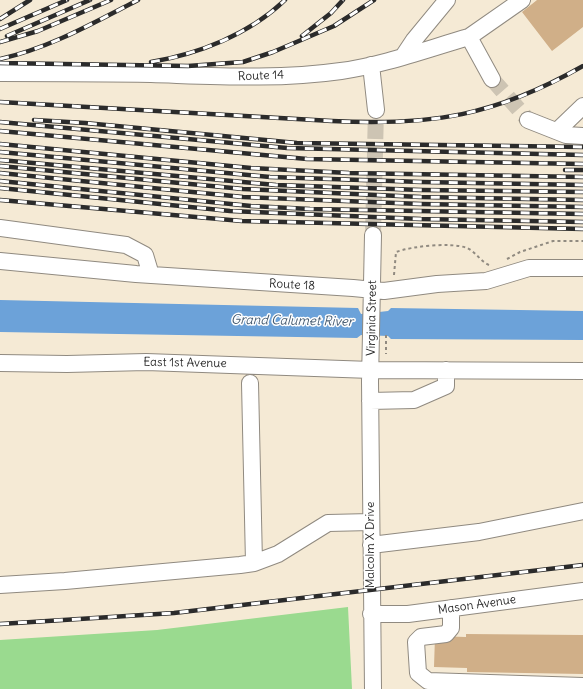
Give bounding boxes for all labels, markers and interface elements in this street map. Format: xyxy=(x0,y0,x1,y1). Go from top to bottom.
street label: Route 14 xyxy=(238,68,284,84)
street label: Route 18 xyxy=(269,277,315,293)
street label: Virginia Street xyxy=(364,280,380,356)
water label: Grand Calumet River xyxy=(231,312,353,330)
street label: East 1st Avenue xyxy=(143,355,227,371)
street label: Malcolm X Drive xyxy=(364,502,378,588)
street label: Mason Avenue xyxy=(437,592,517,618)

